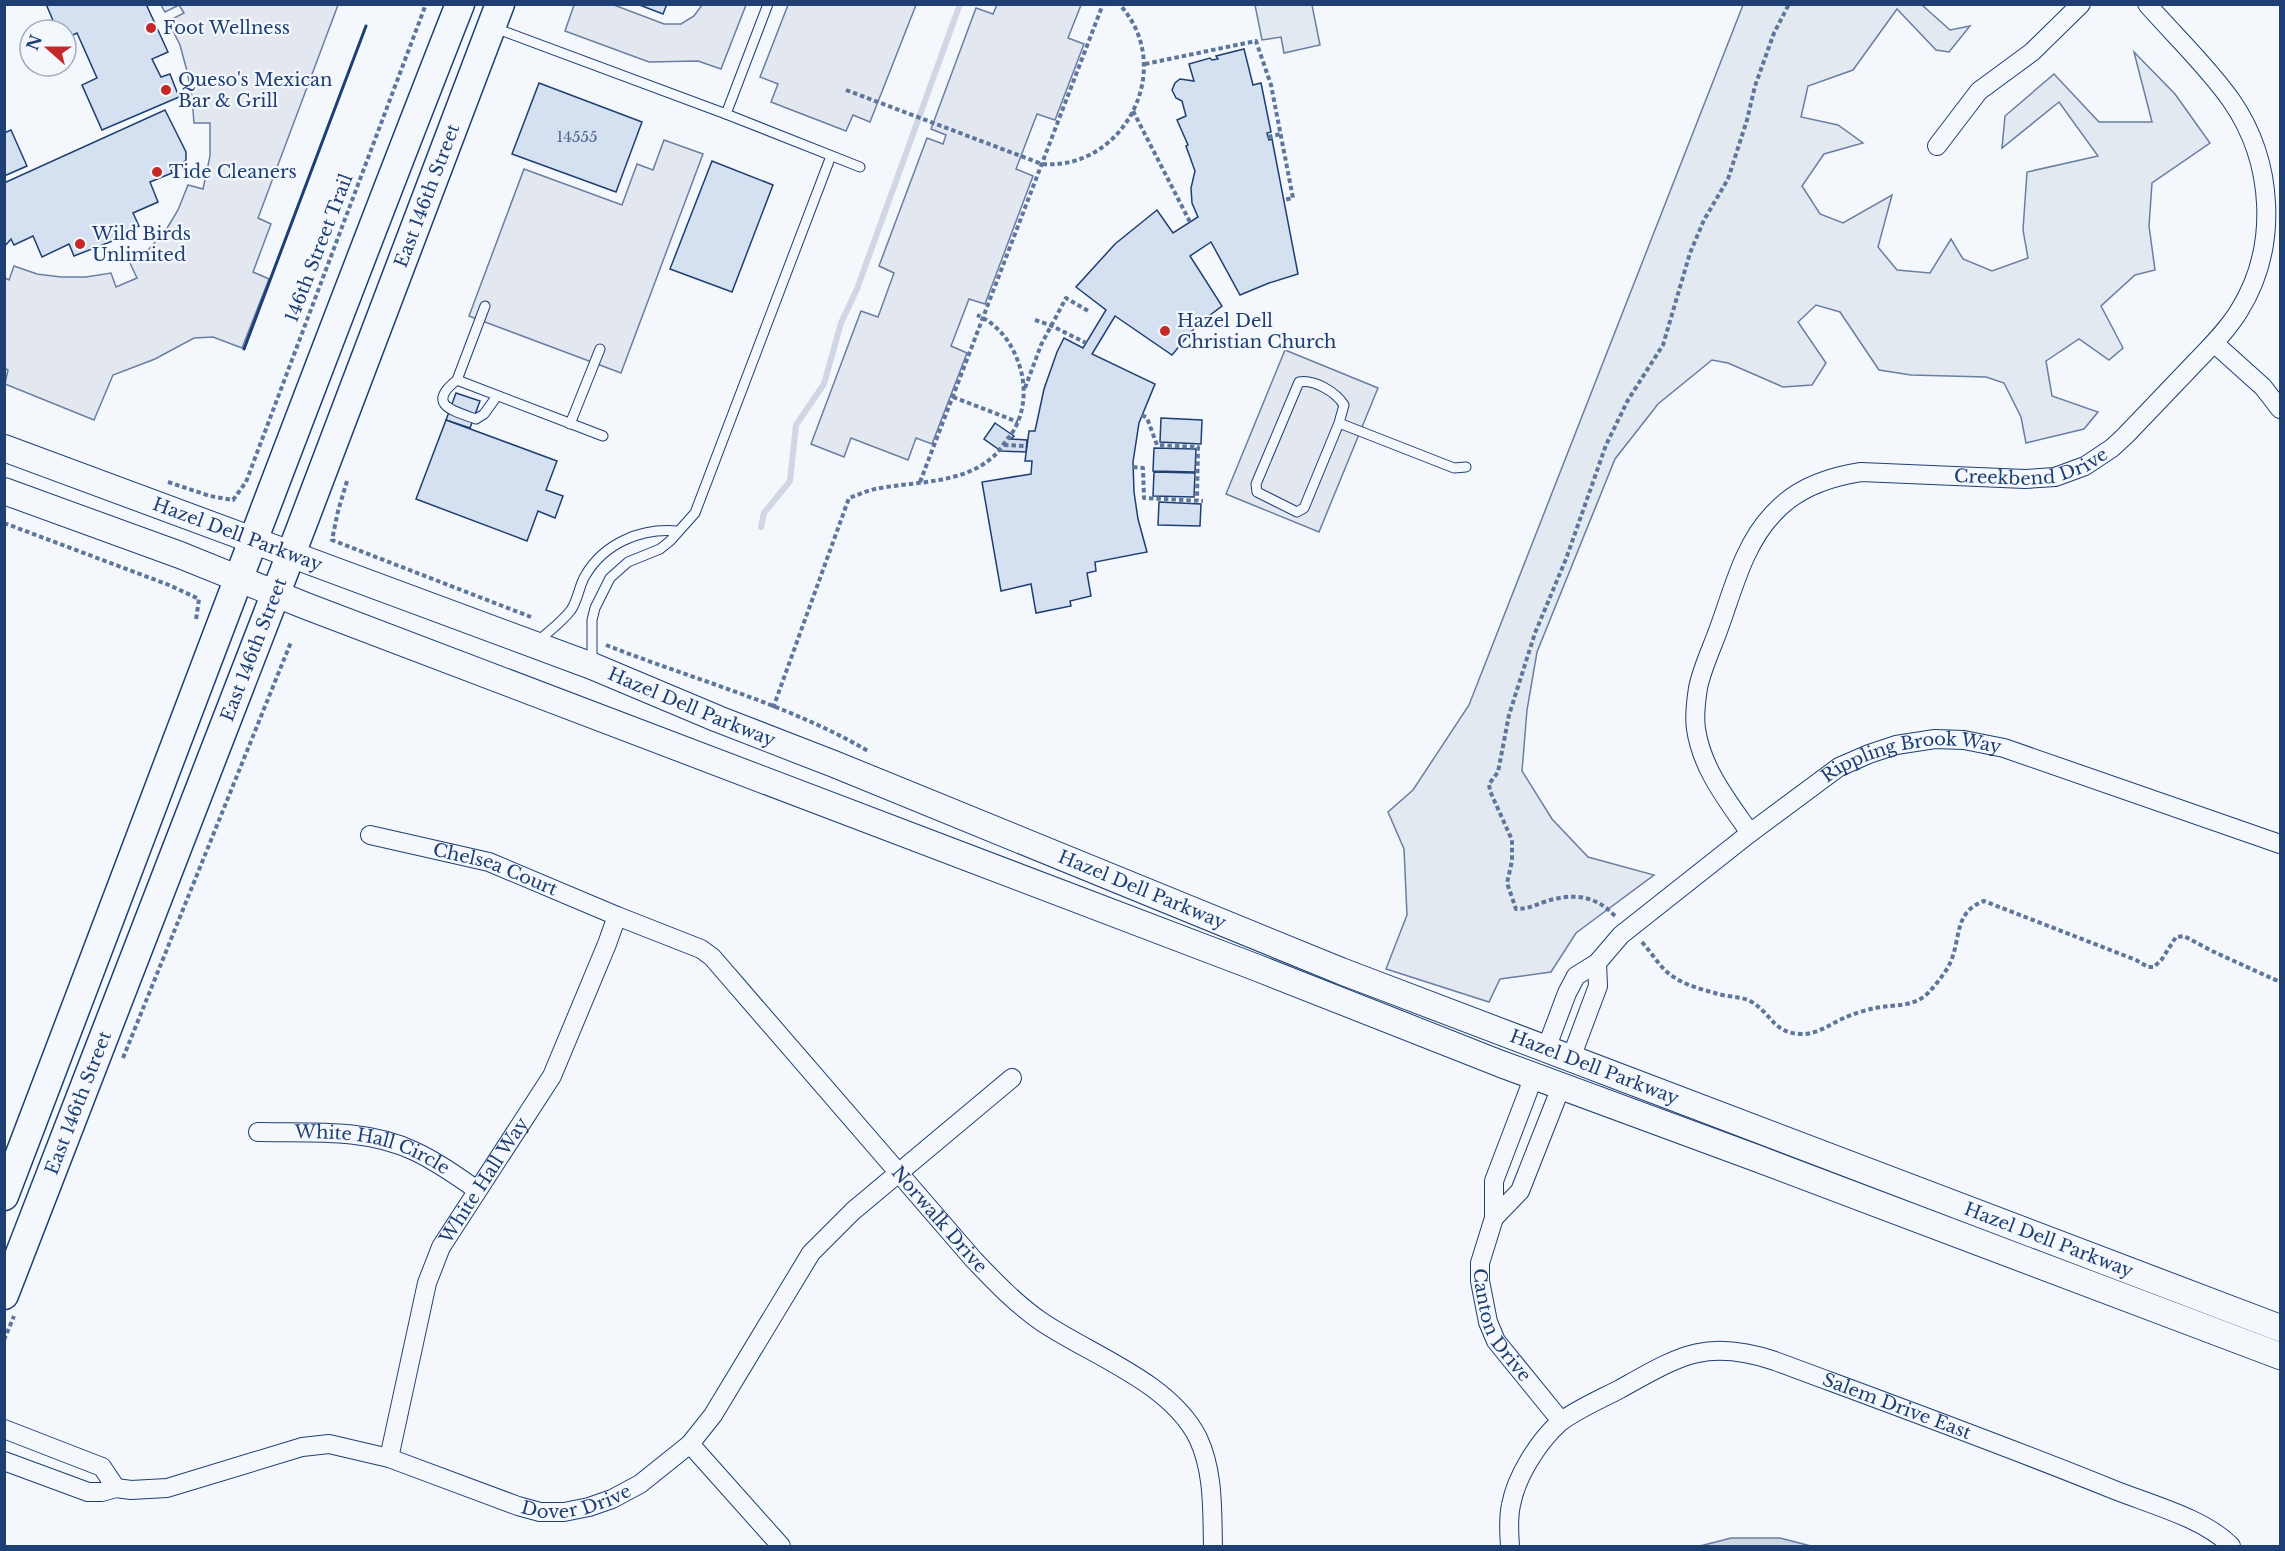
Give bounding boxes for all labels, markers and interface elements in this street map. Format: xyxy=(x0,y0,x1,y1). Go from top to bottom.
place label: Foot Wellness xyxy=(163,17,290,39)
north arrow xyxy=(18,18,78,78)
marker: Foot Wellness xyxy=(144,21,158,35)
text: N xyxy=(22,32,46,53)
place label: Queso's Mexican Bar & Grill xyxy=(178,69,332,112)
marker: Queso's Mexican Bar & Grill xyxy=(159,83,173,97)
street label: East 146th Street xyxy=(390,121,465,271)
house number: 14555 xyxy=(556,127,598,146)
place label: Tide Cleaners xyxy=(169,161,297,183)
marker: Tide Cleaners xyxy=(150,165,164,179)
street label: 146th Street Trail xyxy=(281,171,357,325)
place label: Wild Birds Unlimited xyxy=(91,223,191,266)
marker: Wild Birds Unlimited xyxy=(73,237,87,251)
place label: Hazel Dell Christian Church xyxy=(1177,310,1337,353)
marker: Hazel Dell Christian Church xyxy=(1158,324,1172,338)
street label: Creekbend Drive xyxy=(1954,443,2112,490)
street label: Hazel Dell Parkway xyxy=(150,493,326,576)
street label: East 146th Street xyxy=(216,575,292,725)
street label: Hazel Dell Parkway xyxy=(605,663,779,751)
street label: Rippling Brook Way xyxy=(1817,728,2004,787)
street label: Chelsea Court xyxy=(431,839,561,901)
street label: Hazel Dell Parkway xyxy=(1055,846,1230,934)
street label: Hazel Dell Parkway xyxy=(1507,1025,1683,1110)
street label: East 146th Street xyxy=(41,1028,116,1178)
street label: White Hall Way xyxy=(435,1113,533,1249)
street label: White Hall Circle xyxy=(294,1121,454,1179)
street label: Norwalk Drive xyxy=(887,1162,992,1278)
street label: Hazel Dell Parkway xyxy=(1961,1198,2137,1282)
street label: Canton Drive xyxy=(1469,1268,1536,1386)
street label: Salem Drive East xyxy=(1819,1369,1974,1444)
street label: Dover Drive xyxy=(519,1480,635,1523)

